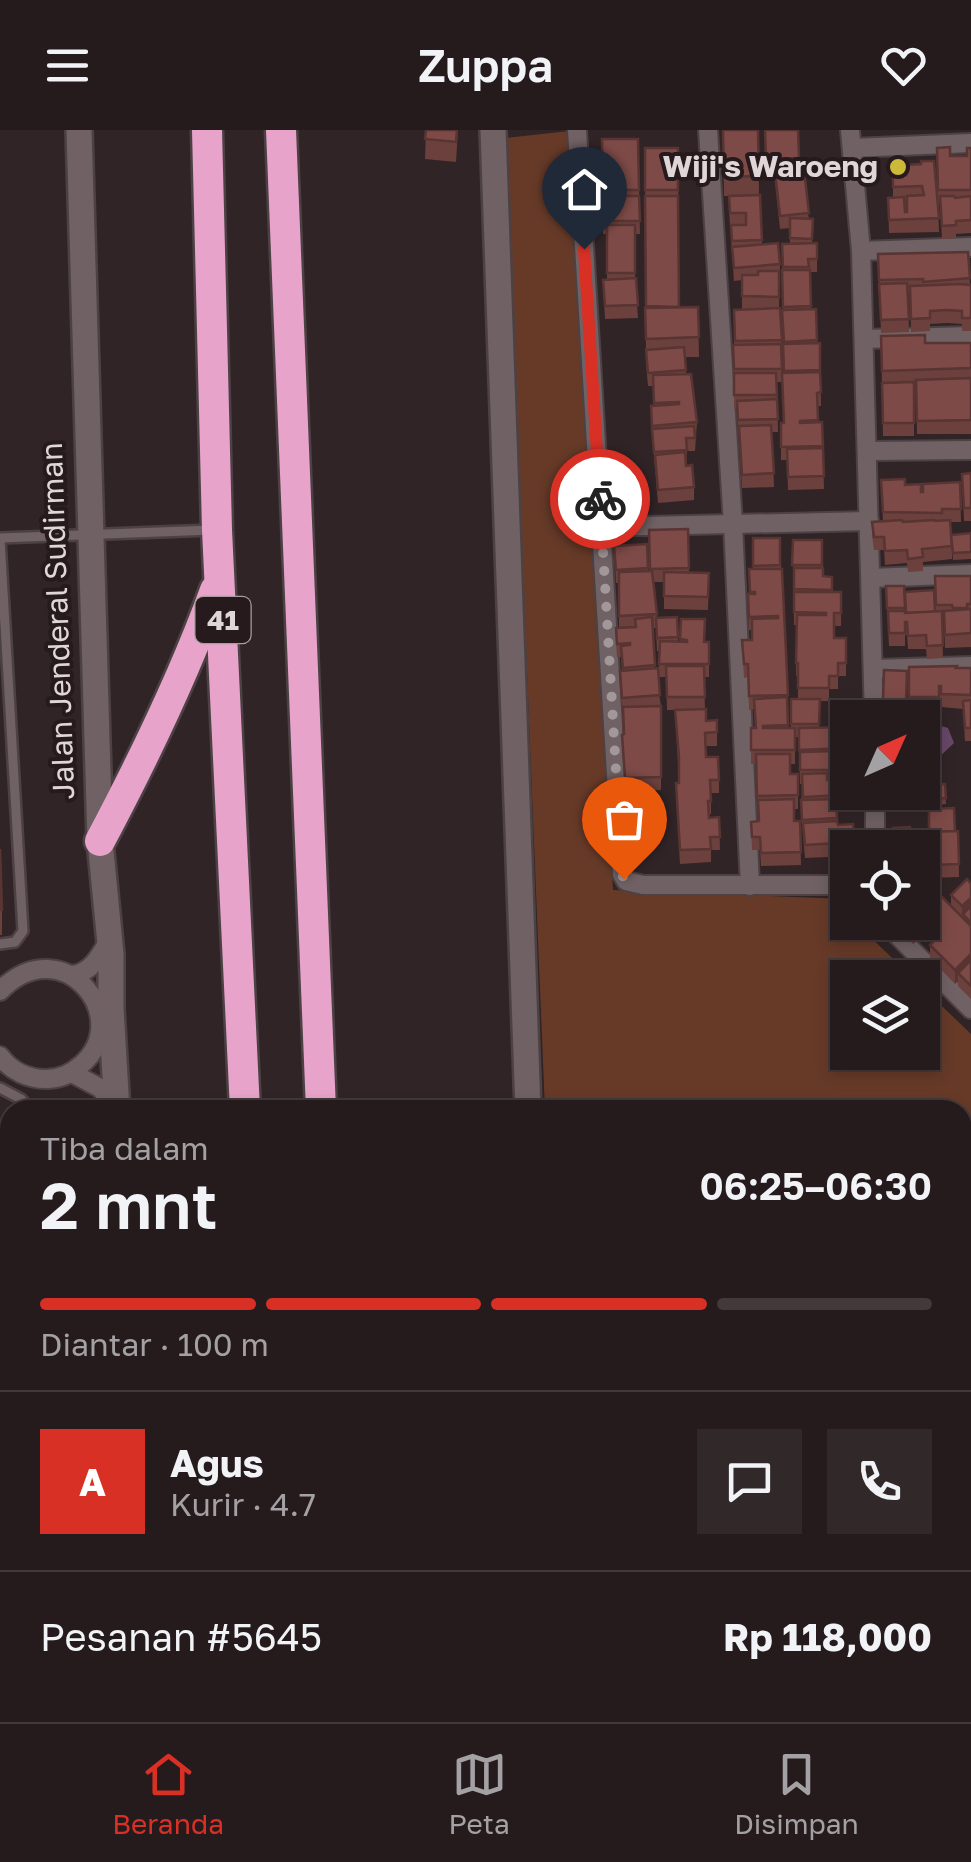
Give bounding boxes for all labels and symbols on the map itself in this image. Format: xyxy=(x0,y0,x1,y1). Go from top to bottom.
pin xyxy=(542,147,627,250)
place label: Wiji's Waroeng xyxy=(662,148,878,184)
marker: Wiji's Waroeng xyxy=(887,156,909,178)
street label: Jalan Jenderal Sudirman xyxy=(33,442,81,800)
courier xyxy=(550,449,650,549)
road number: 41 xyxy=(196,597,250,643)
north arrow xyxy=(830,700,940,810)
pin xyxy=(582,777,667,880)

